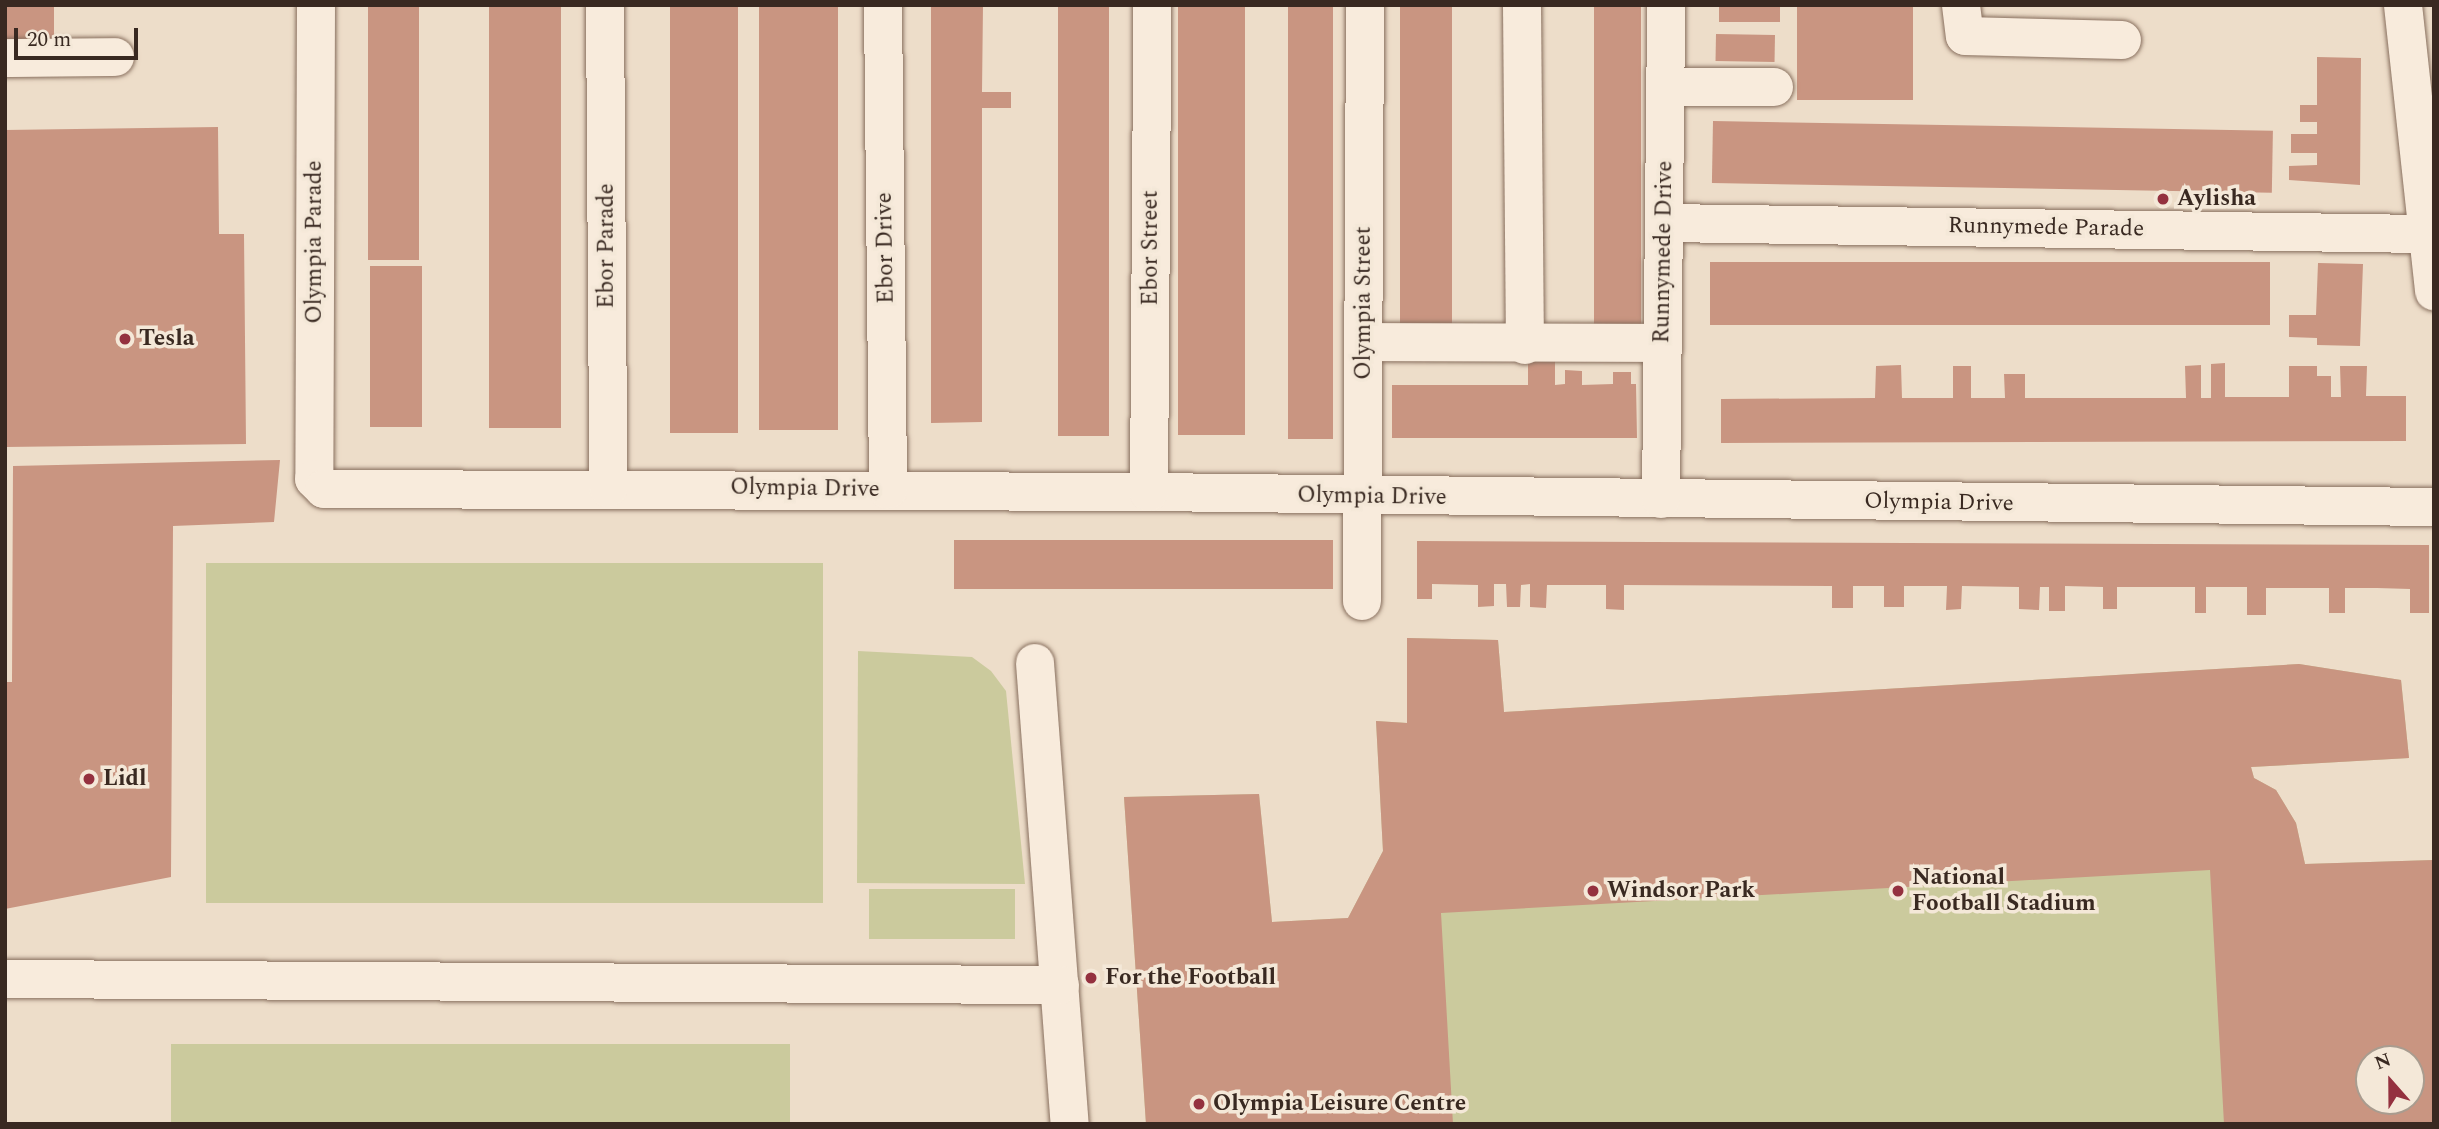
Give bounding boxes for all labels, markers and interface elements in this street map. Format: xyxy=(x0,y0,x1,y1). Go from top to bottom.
scale bar xyxy=(18,14,142,58)
text: 20 m xyxy=(27,24,71,56)
street label: Olympia Parade xyxy=(301,160,329,324)
street label: Runnymede Drive xyxy=(1649,160,1679,344)
street label: Ebor Parade xyxy=(593,183,621,309)
place label: Aylisha xyxy=(2177,185,2256,213)
street label: Ebor Street xyxy=(1137,190,1165,306)
marker: Aylisha xyxy=(2155,191,2171,207)
street label: Ebor Drive xyxy=(871,192,901,304)
street label: Runnymede Parade xyxy=(1948,212,2144,244)
street label: Olympia Street xyxy=(1350,226,1378,380)
place label: Tesla xyxy=(139,325,195,353)
marker: Tesla xyxy=(117,331,133,347)
street label: Olympia Drive xyxy=(730,474,880,504)
street label: Olympia Drive xyxy=(1297,482,1447,512)
street label: Olympia Drive xyxy=(1864,488,2014,518)
place label: Lidl xyxy=(103,765,146,793)
marker: Lidl xyxy=(81,771,97,787)
place label: National Football Stadium xyxy=(1912,864,2096,918)
place label: Windsor Park xyxy=(1607,877,1755,905)
marker: Windsor Park xyxy=(1585,883,1601,899)
marker: National Football Stadium xyxy=(1890,883,1906,899)
place label: For the Football xyxy=(1105,964,1276,992)
marker: For the Football xyxy=(1083,970,1099,986)
north arrow xyxy=(2355,1045,2425,1115)
text: N xyxy=(2371,1045,2395,1078)
place label: Olympia Leisure Centre xyxy=(1213,1090,1466,1118)
marker: Olympia Leisure Centre xyxy=(1191,1096,1207,1112)

